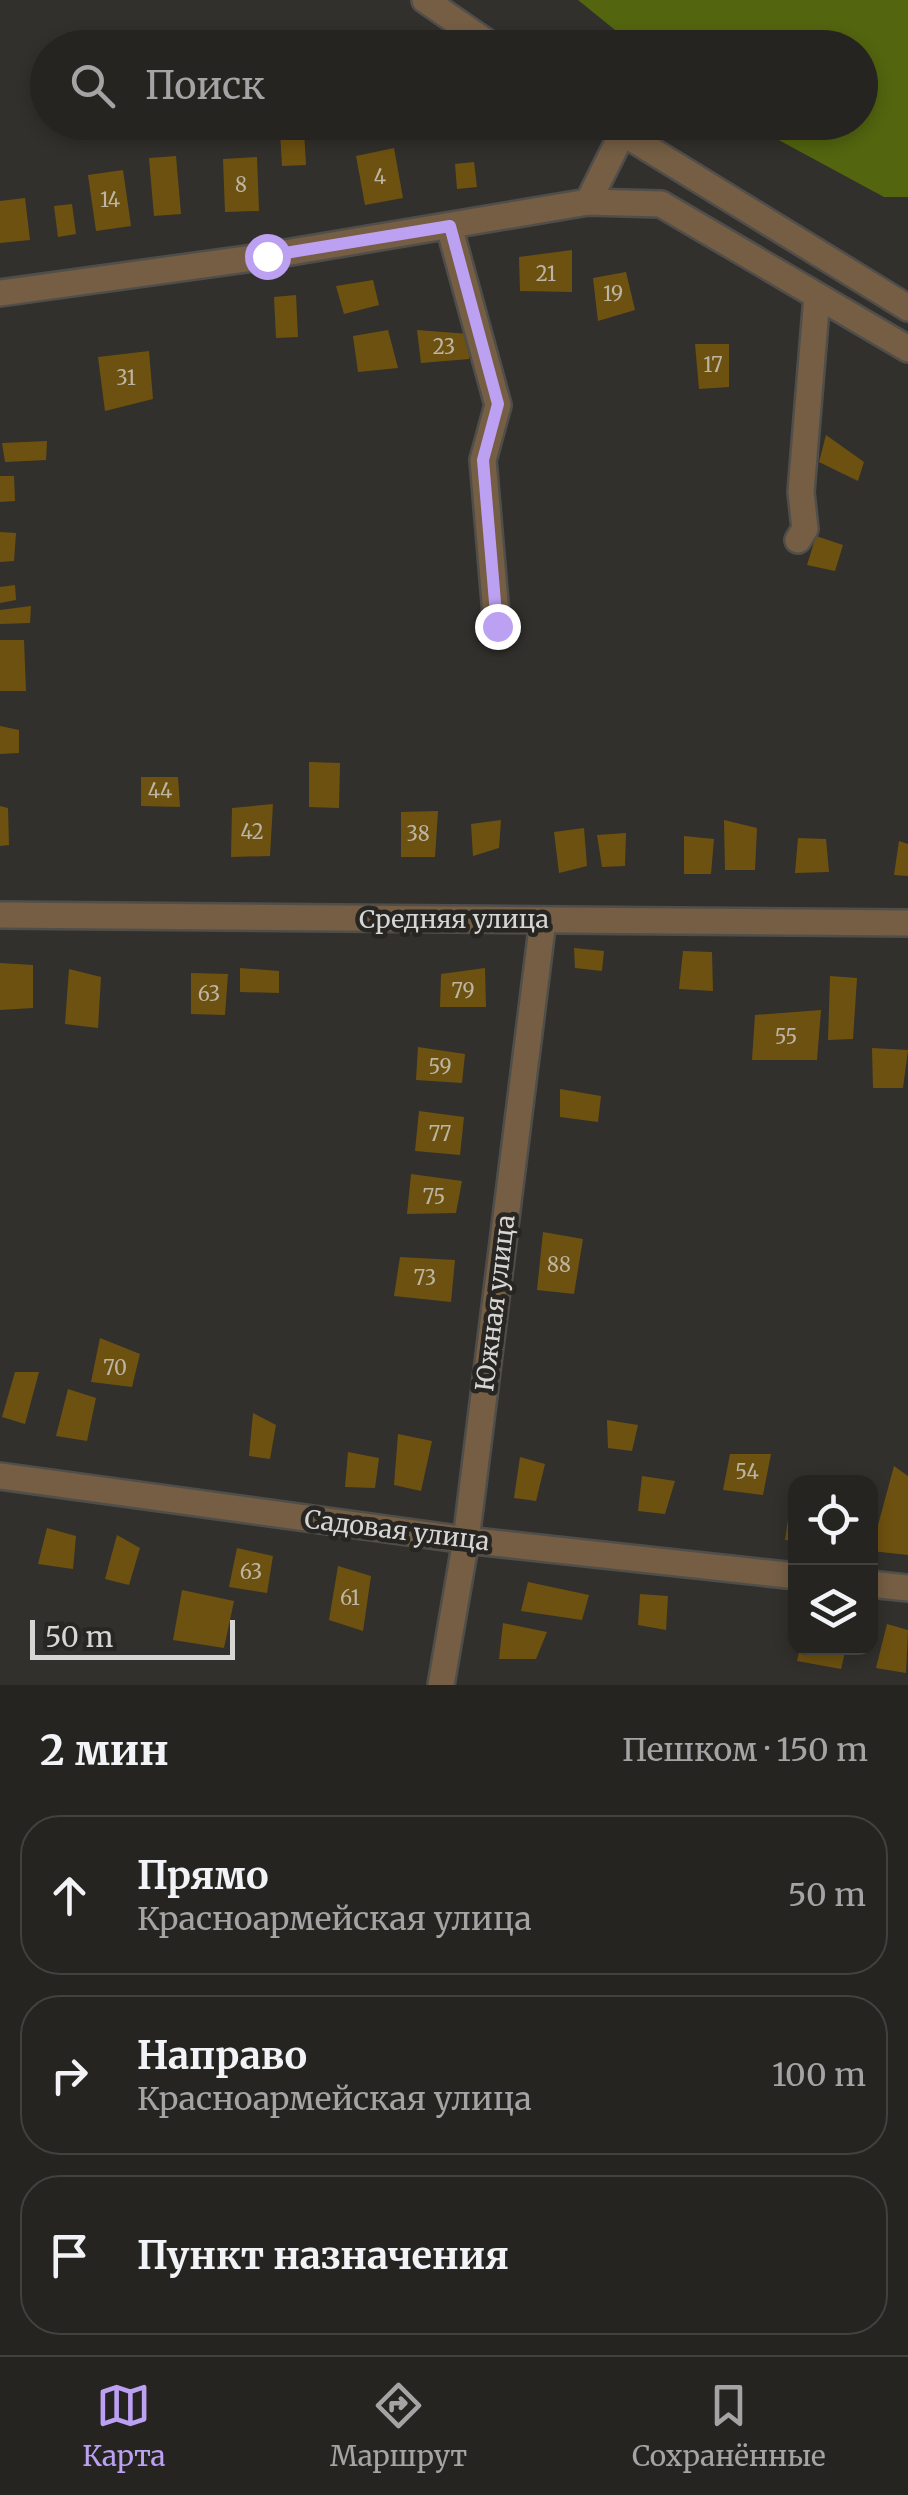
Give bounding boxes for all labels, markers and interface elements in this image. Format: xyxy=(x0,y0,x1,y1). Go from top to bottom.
search box xyxy=(30,30,878,140)
icon: search xyxy=(65,58,120,113)
text: Поиск xyxy=(145,62,265,109)
house number: 4 xyxy=(374,164,386,189)
house number: 8 xyxy=(235,172,247,197)
house number: 14 xyxy=(100,187,120,212)
route start xyxy=(245,234,291,280)
house number: 21 xyxy=(536,261,556,286)
house number: 19 xyxy=(603,281,623,306)
house number: 23 xyxy=(433,334,455,359)
house number: 17 xyxy=(703,352,723,377)
house number: 31 xyxy=(116,365,136,390)
route end xyxy=(475,604,521,650)
house number: 44 xyxy=(148,778,172,803)
house number: 42 xyxy=(240,819,264,844)
house number: 38 xyxy=(406,821,430,846)
street label: Средняя улица xyxy=(359,903,549,935)
house number: 79 xyxy=(451,978,475,1003)
house number: 63 xyxy=(198,981,220,1006)
house number: 55 xyxy=(775,1024,797,1049)
house number: 59 xyxy=(428,1054,452,1079)
house number: 77 xyxy=(429,1121,451,1146)
house number: 75 xyxy=(423,1184,445,1209)
street label: Южная улица xyxy=(468,1213,522,1393)
house number: 88 xyxy=(547,1252,571,1277)
house number: 73 xyxy=(414,1265,436,1290)
house number: 70 xyxy=(103,1355,127,1380)
house number: 54 xyxy=(735,1459,759,1484)
map controls xyxy=(788,1475,878,1655)
button: locate xyxy=(788,1475,878,1565)
street label: Садовая улица xyxy=(303,1503,491,1557)
house number: 63 xyxy=(240,1559,262,1584)
button: layers xyxy=(788,1565,878,1655)
house number: 61 xyxy=(340,1585,360,1610)
scale bar xyxy=(30,1615,235,1660)
text: 50 m xyxy=(45,1619,113,1655)
text: 2 мин xyxy=(40,1724,169,1776)
text: Пешком · 150 m xyxy=(622,1730,868,1770)
text: Прямо xyxy=(137,1852,269,1899)
icon: ahead xyxy=(42,1868,97,1923)
text: 50 m xyxy=(788,1875,866,1915)
text: Красноармейская улица xyxy=(137,1899,532,1939)
text: Направо xyxy=(137,2032,307,2079)
icon: right xyxy=(42,2048,97,2103)
text: 100 m xyxy=(772,2055,866,2095)
text: Красноармейская улица xyxy=(137,2079,532,2119)
icon: arrive xyxy=(42,2228,97,2283)
text: Пункт назначения xyxy=(137,2232,509,2279)
tab: Карта xyxy=(82,2378,166,2474)
tab: Маршрут xyxy=(330,2378,467,2474)
tab: Сохранённые xyxy=(632,2378,826,2474)

